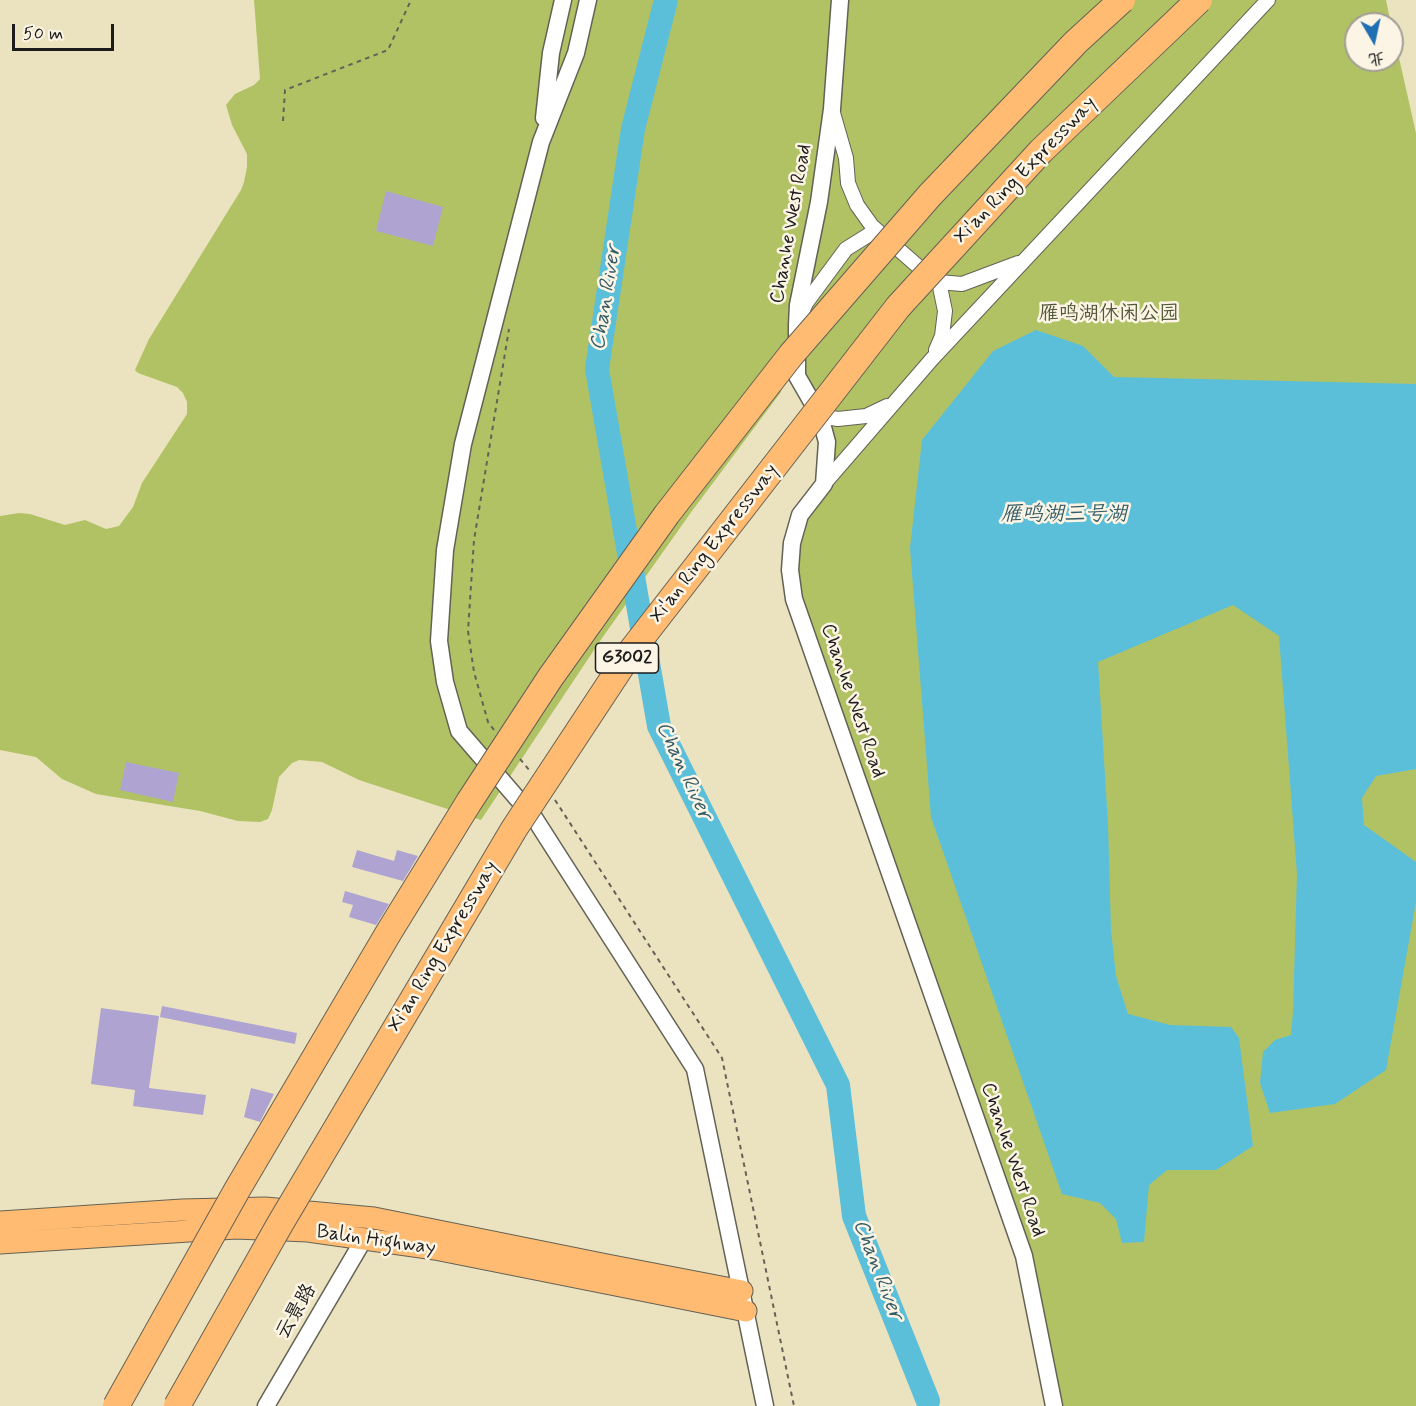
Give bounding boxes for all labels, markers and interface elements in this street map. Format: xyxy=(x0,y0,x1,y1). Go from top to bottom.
scale bar xyxy=(15,12,117,50)
north arrow xyxy=(1344,12,1404,72)
text: 50 m xyxy=(23,22,63,46)
text: 北 xyxy=(1367,47,1386,70)
street label: Xi'an Ring Expressway xyxy=(950,93,1102,249)
street label: Chanhe West Road xyxy=(766,142,818,306)
water label: Chan River xyxy=(586,244,628,352)
park label: 雁鸣湖休闲公园 xyxy=(1039,303,1179,327)
street label: Xi'an Ring Expressway xyxy=(645,460,785,628)
water label: 雁鸣湖三号湖 xyxy=(1001,503,1127,529)
street label: Chanhe West Road xyxy=(814,621,890,781)
road number: G3002 xyxy=(596,643,658,673)
water label: Chan River xyxy=(649,718,717,824)
street label: Xi'an Ring Expressway xyxy=(383,857,505,1037)
street label: Chanhe West Road xyxy=(974,1080,1050,1240)
water label: Chan River xyxy=(846,1216,908,1324)
street label: Balin Highway xyxy=(315,1221,437,1261)
street label: 云景路 xyxy=(272,1280,322,1344)

